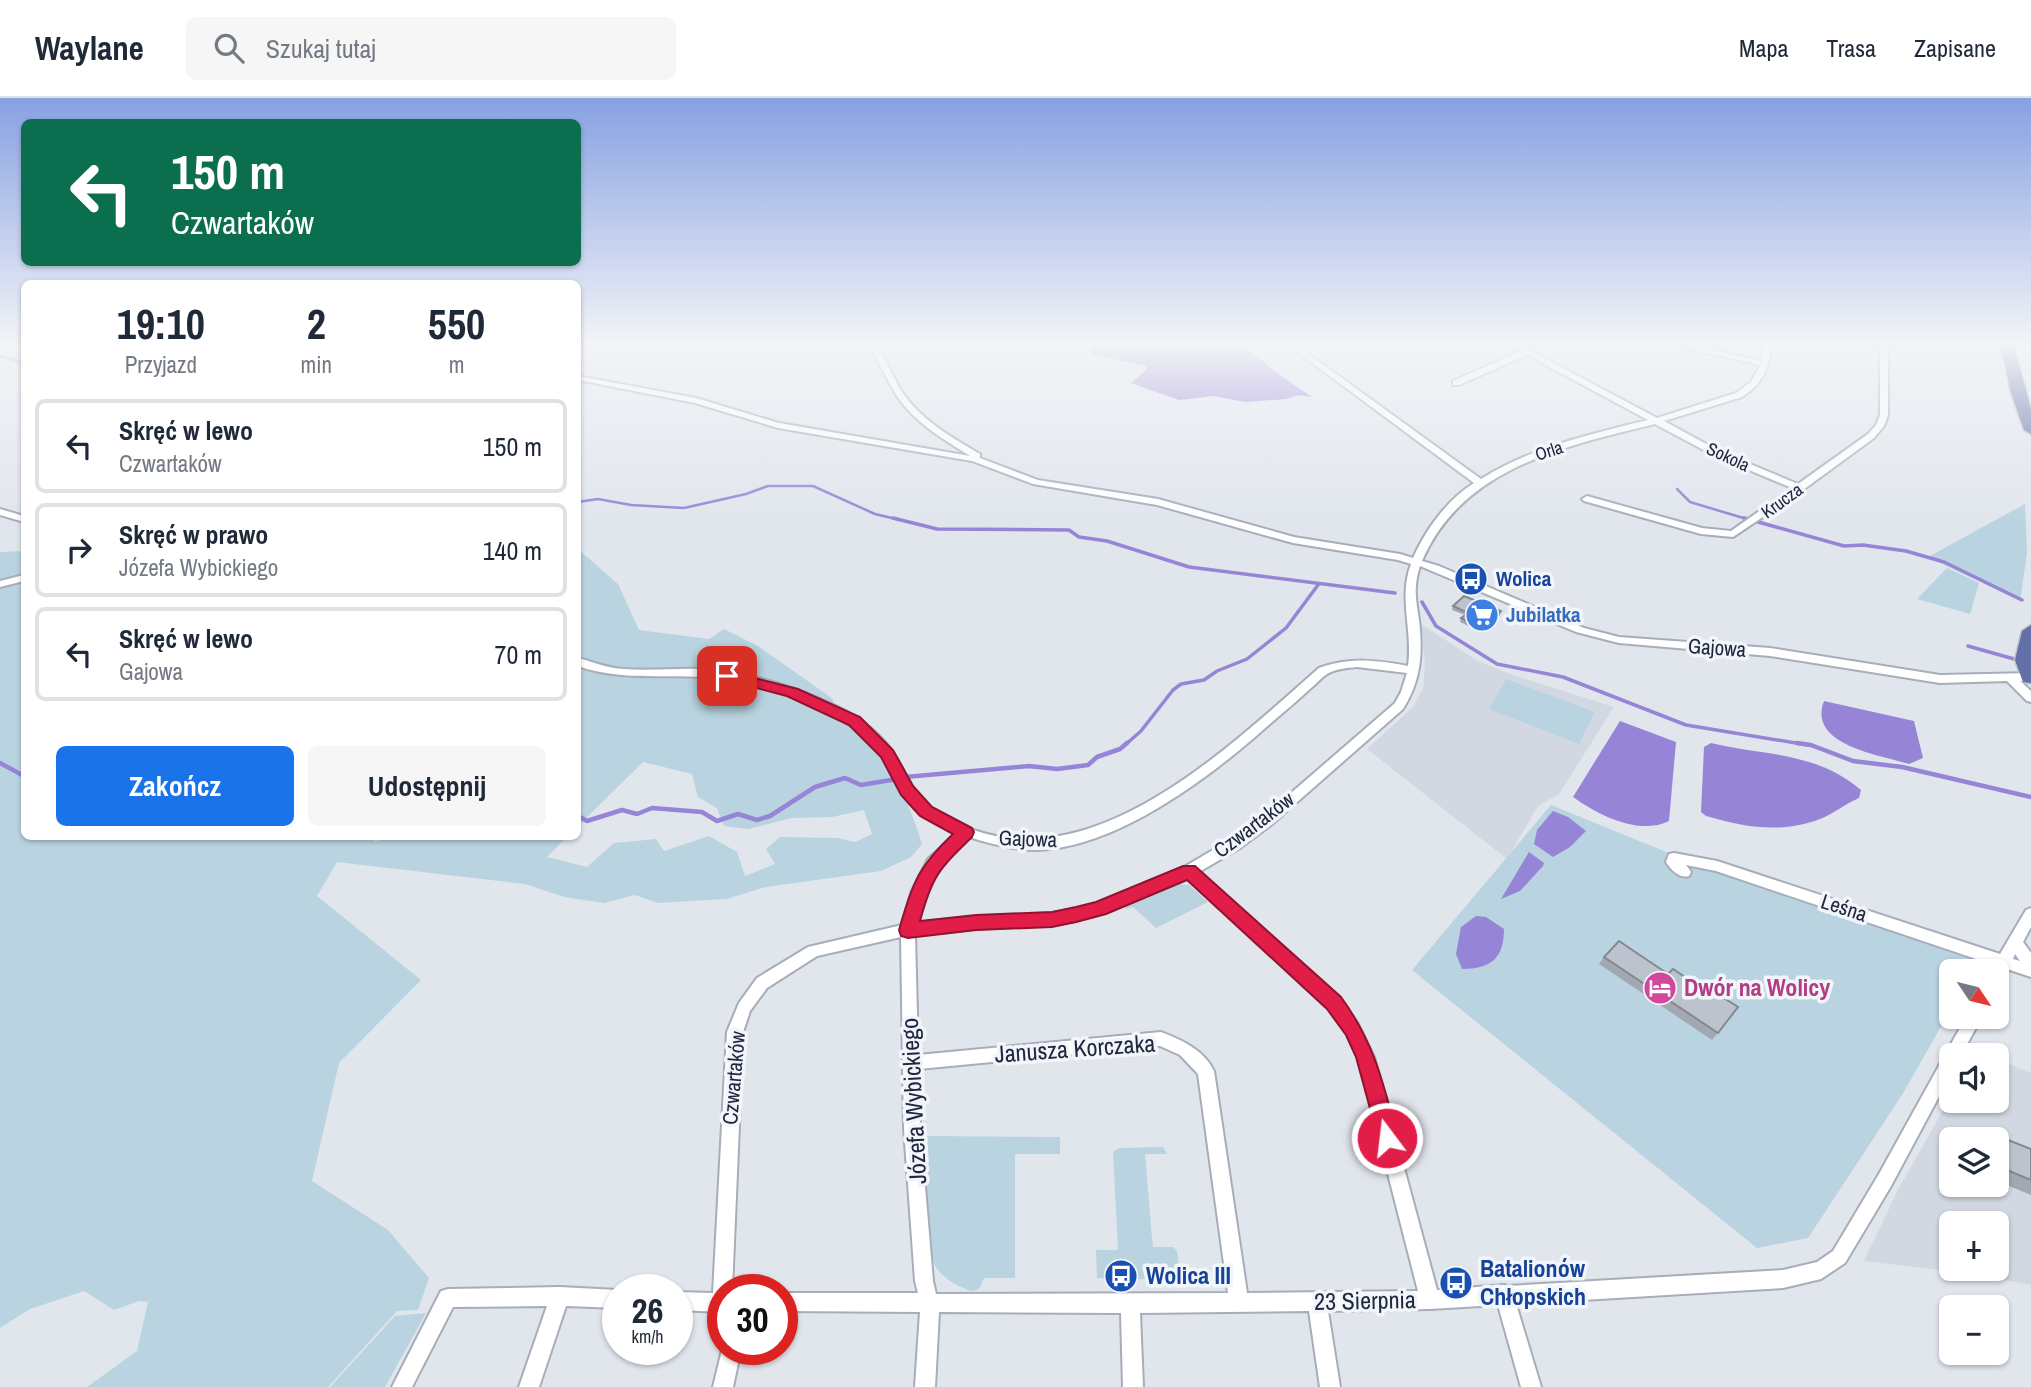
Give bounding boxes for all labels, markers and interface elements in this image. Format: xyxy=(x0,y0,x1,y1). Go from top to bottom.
search box xyxy=(186,17,676,80)
text: Waylane xyxy=(35,26,144,70)
icon: search xyxy=(210,29,248,67)
text: Szukaj tutaj xyxy=(266,31,376,66)
text: Mapa xyxy=(1739,32,1788,64)
text: Trasa xyxy=(1826,32,1876,64)
text: Zapisane xyxy=(1914,32,1996,64)
text: 150 m xyxy=(171,138,285,204)
icon: left xyxy=(56,147,147,238)
text: Czwartaków xyxy=(171,201,314,244)
text: 19:10 xyxy=(117,296,205,352)
text: 2 xyxy=(307,296,326,352)
text: 550 xyxy=(428,296,485,352)
text: Przyjazd xyxy=(125,349,197,380)
text: min xyxy=(301,349,332,380)
text: m xyxy=(449,349,464,380)
text: Skręć w lewo xyxy=(119,413,253,448)
icon: left xyxy=(60,427,98,465)
text: 150 m xyxy=(483,429,542,464)
street label: Orla xyxy=(1532,434,1566,467)
street label: Sokola xyxy=(1702,436,1754,477)
text: Czwartaków xyxy=(119,448,222,479)
street label: Krucza xyxy=(1756,477,1808,524)
text: Skręć w prawo xyxy=(119,517,268,552)
icon: right xyxy=(60,531,98,569)
text: 140 m xyxy=(483,533,542,568)
text: Józefa Wybickiego xyxy=(119,552,278,583)
bus stop icon: Wolica xyxy=(1452,560,1490,598)
place label: Wolica xyxy=(1496,564,1552,593)
supermarket icon: Jubilatka xyxy=(1463,596,1501,634)
place label: Jubilatka xyxy=(1506,600,1581,629)
text: Skręć w lewo xyxy=(119,621,253,656)
street label: Gajowa xyxy=(1687,631,1748,664)
icon: left xyxy=(60,635,98,673)
text: 70 m xyxy=(495,637,542,672)
pin xyxy=(697,646,757,706)
text: Gajowa xyxy=(119,656,183,687)
icon: arrive xyxy=(708,657,746,695)
button: Zakończ xyxy=(56,746,294,826)
button: Udostępnij xyxy=(308,746,546,826)
street label: Czwartaków xyxy=(1208,784,1300,864)
street label: Gajowa xyxy=(998,823,1058,854)
street label: Leśna xyxy=(1817,886,1871,929)
north arrow xyxy=(1939,959,2009,1029)
map controls xyxy=(1939,959,2009,1365)
hotel icon: Dwór na Wolicy xyxy=(1641,969,1679,1007)
place label: Dwór na Wolicy xyxy=(1684,971,1830,1003)
street label: Józefa Wybickiego xyxy=(893,1017,933,1185)
street label: Janusza Korczaka xyxy=(994,1026,1156,1070)
street label: Czwartaków xyxy=(715,1029,752,1126)
button: sound xyxy=(1939,1043,2009,1113)
position arrow xyxy=(1350,1101,1424,1175)
button: layers xyxy=(1939,1127,2009,1197)
button: + xyxy=(1939,1211,2009,1281)
place label: Batalionów Chłopskich xyxy=(1480,1252,1586,1312)
bus stop icon: Wolica III xyxy=(1102,1257,1140,1295)
place label: Wolica III xyxy=(1146,1259,1231,1291)
bus stop icon: Batalionów Chłopskich xyxy=(1437,1264,1475,1302)
speed limit sign: 30 xyxy=(707,1274,798,1365)
street label: 23 Sierpnia xyxy=(1314,1283,1416,1317)
text: 26 xyxy=(632,1287,663,1334)
button: − xyxy=(1939,1295,2009,1365)
text: km/h xyxy=(632,1324,664,1349)

